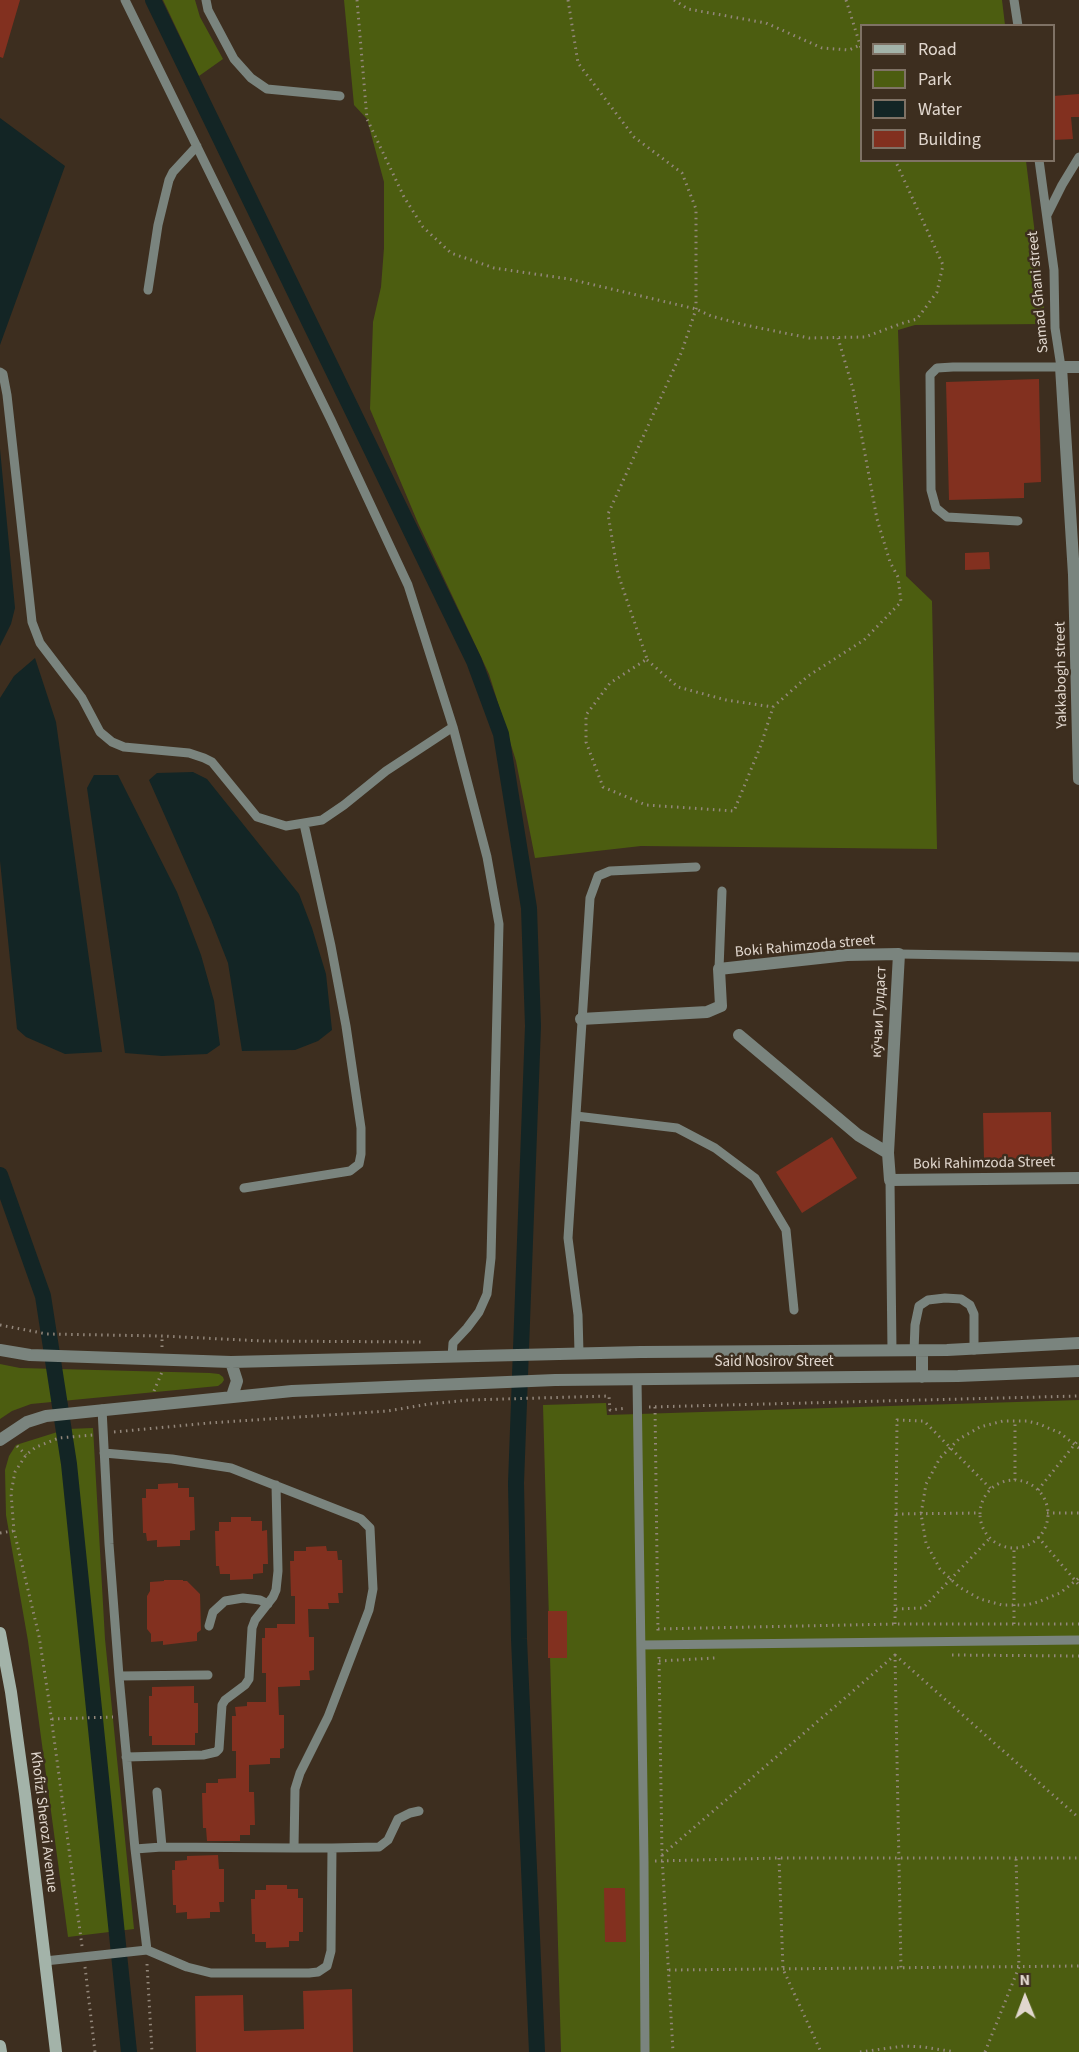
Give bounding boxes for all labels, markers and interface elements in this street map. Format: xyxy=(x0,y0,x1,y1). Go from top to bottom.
legend xyxy=(860,24,1055,162)
text: Road xyxy=(918,37,957,62)
text: Park xyxy=(918,67,952,92)
text: Water xyxy=(918,97,962,122)
text: Building xyxy=(918,127,981,152)
street label: Samad Ghani street xyxy=(1025,230,1053,354)
street label: Yakkabogh street xyxy=(1052,621,1072,729)
street label: Boki Rahimzoda street xyxy=(734,932,876,962)
street label: кӯчаи Гулдаст xyxy=(869,966,891,1058)
street label: Boki Rahimzoda Street xyxy=(913,1154,1055,1174)
street label: Said Nosirov Street xyxy=(714,1354,834,1372)
street label: Khofizi Sherozi Avenue xyxy=(25,1750,61,1894)
north arrow xyxy=(995,1968,1055,2028)
text: N xyxy=(1019,1969,1030,1991)

